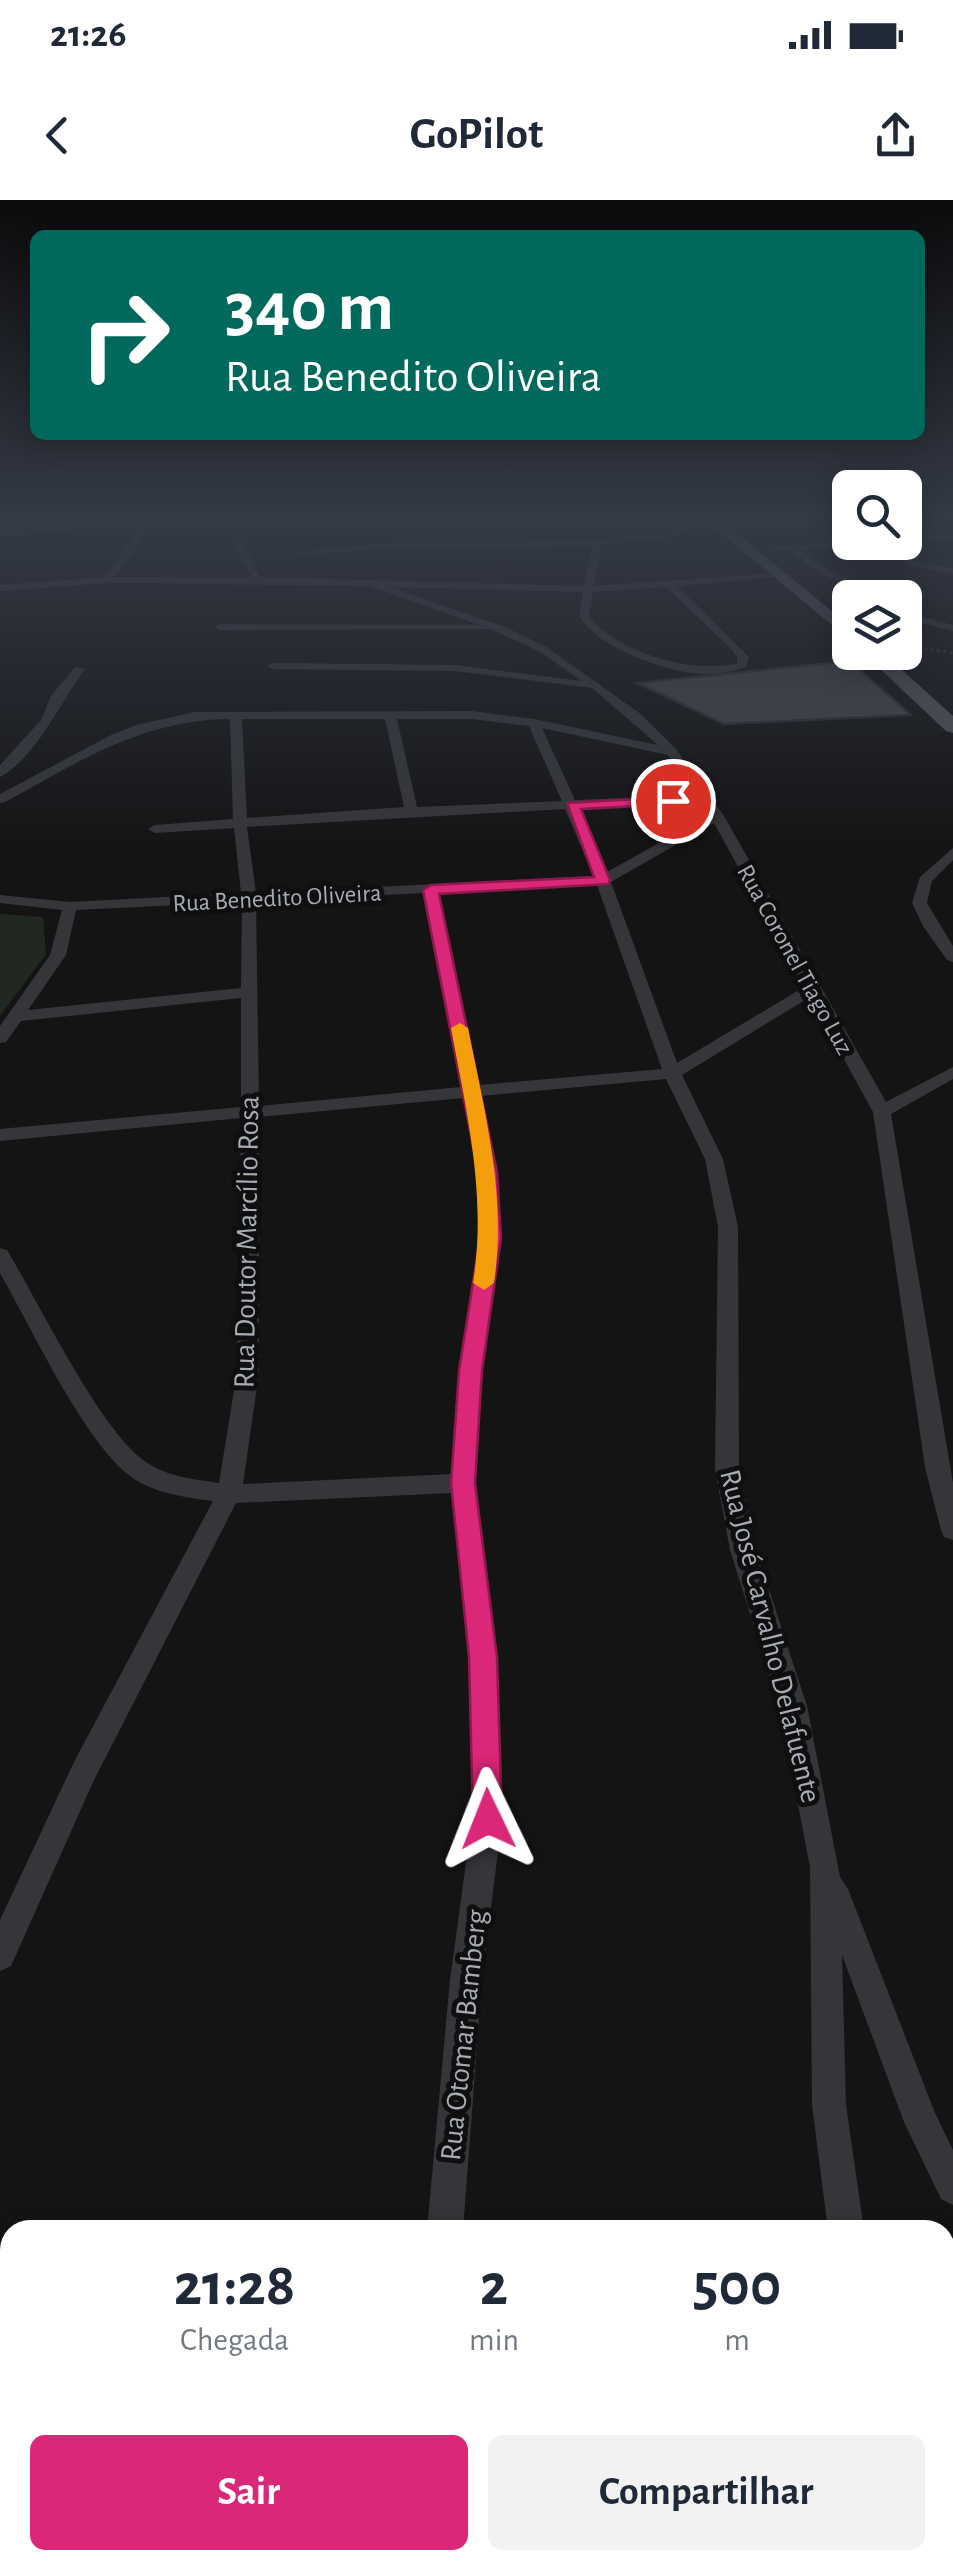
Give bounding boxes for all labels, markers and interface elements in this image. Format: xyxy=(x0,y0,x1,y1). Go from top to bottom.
text: 21:26 xyxy=(50,16,127,54)
icon: back xyxy=(30,108,85,163)
icon: share xyxy=(868,108,923,163)
text: GoPilot xyxy=(410,112,543,157)
icon: right xyxy=(60,270,190,400)
text: 340 m xyxy=(225,273,394,343)
text: Rua Benedito Oliveira xyxy=(225,355,602,400)
map controls xyxy=(832,470,922,670)
button: search xyxy=(832,470,922,560)
button: layers xyxy=(832,580,922,670)
pin xyxy=(631,759,716,844)
icon: arrive xyxy=(646,774,701,829)
street label: Rua Coronel Tiago Luz xyxy=(732,861,857,1059)
street label: Rua Benedito Oliveira xyxy=(172,881,382,916)
street label: Rua Doutor Marcílio Rosa xyxy=(229,1095,265,1389)
street label: Rua José Carvalho Delafuente xyxy=(714,1467,826,1806)
position arrow xyxy=(436,1767,540,1871)
street label: Rua Otomar Bamberg xyxy=(436,1908,492,2162)
text: 21:28 xyxy=(174,2256,295,2316)
text: 2 xyxy=(480,2256,508,2316)
text: 500 xyxy=(693,2256,781,2316)
text: Chegada xyxy=(180,2324,289,2356)
text: min xyxy=(469,2324,519,2356)
text: m xyxy=(724,2324,750,2356)
button: Sair xyxy=(30,2435,468,2550)
button: Compartilhar xyxy=(488,2435,925,2550)

